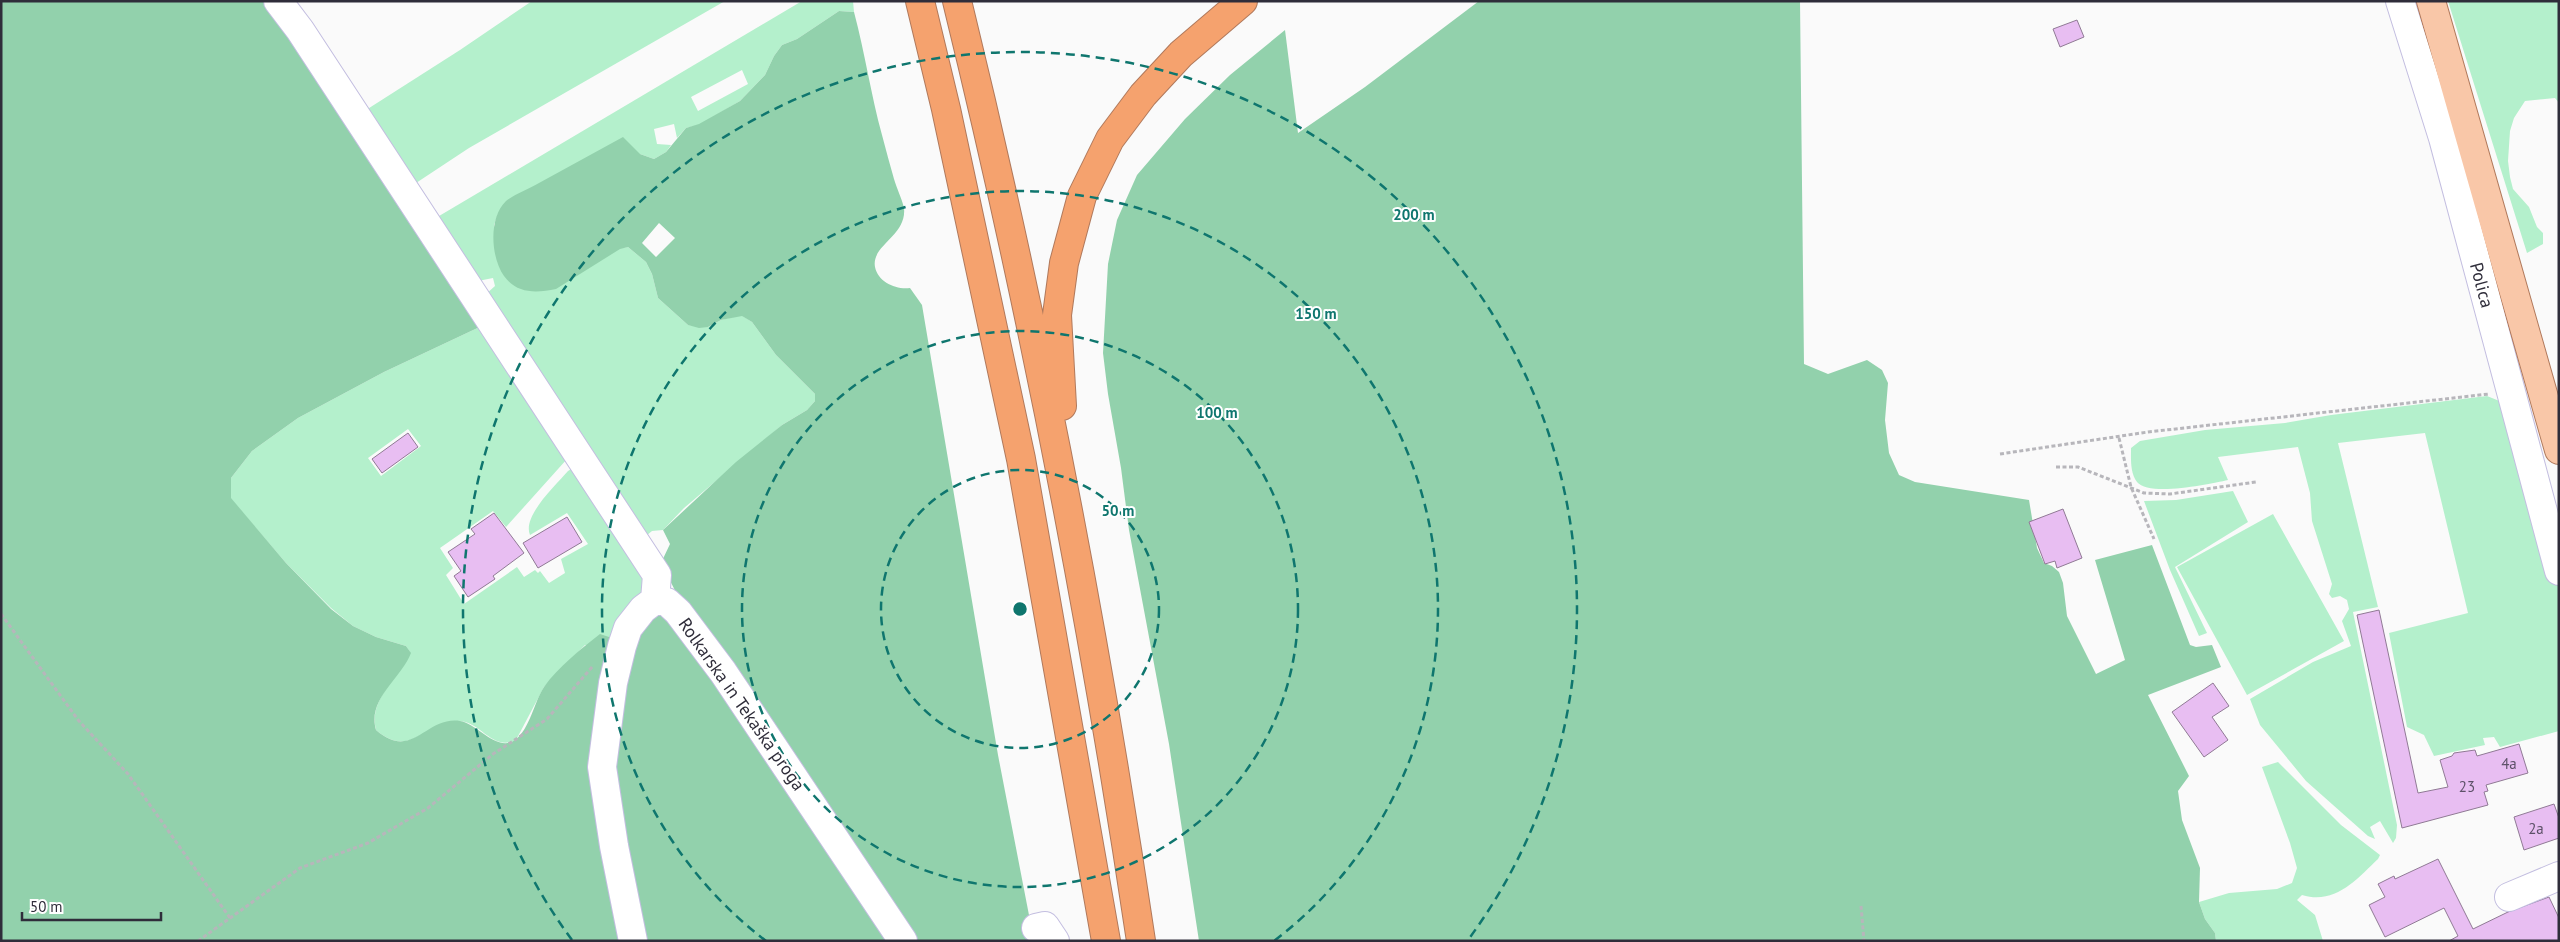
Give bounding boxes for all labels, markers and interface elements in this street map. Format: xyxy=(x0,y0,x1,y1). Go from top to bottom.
text: 200 m xyxy=(1393,205,1435,224)
street label: Polica xyxy=(2465,260,2499,310)
text: 150 m xyxy=(1295,304,1337,323)
text: 100 m xyxy=(1196,403,1238,422)
text: 50 m xyxy=(1102,501,1134,520)
centre of rings xyxy=(1011,600,1029,618)
street label: Rolkarska in Tekaška proga xyxy=(674,613,810,795)
house number: 4a xyxy=(2501,754,2517,773)
house number: 23 xyxy=(2459,777,2475,796)
house number: 2a xyxy=(2528,819,2544,838)
scale bar xyxy=(22,890,161,922)
text: 50 m xyxy=(30,897,63,916)

